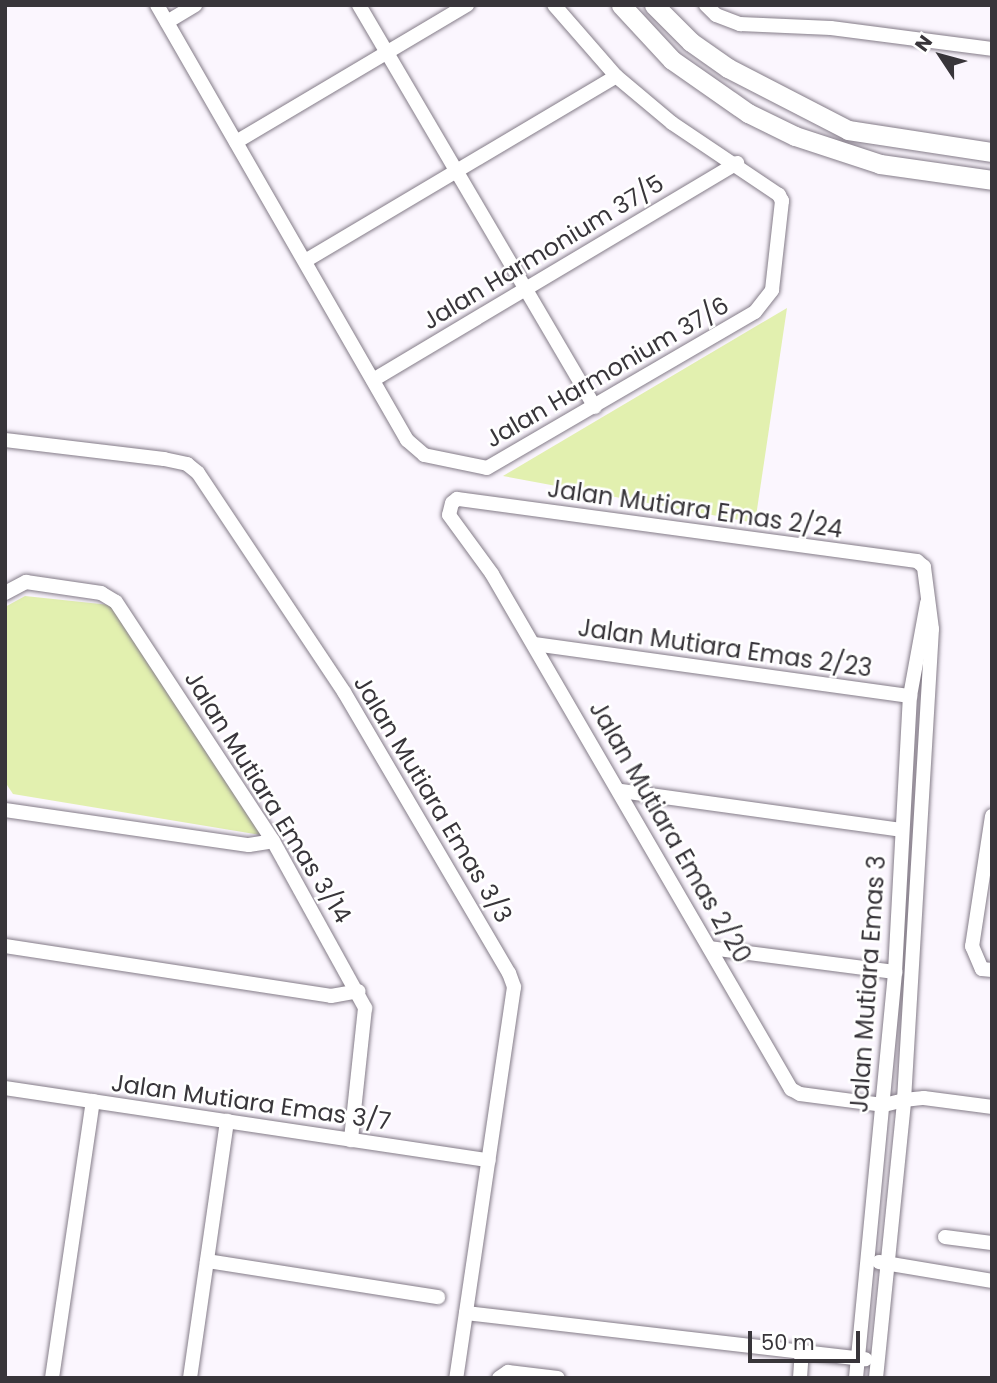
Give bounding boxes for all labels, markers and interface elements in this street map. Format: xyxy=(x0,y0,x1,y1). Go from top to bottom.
north arrow xyxy=(906,21,976,91)
text: N xyxy=(908,30,939,57)
street label: Jalan Harmonium 37/5 xyxy=(417,169,669,335)
street label: Jalan Harmonium 37/6 xyxy=(480,290,734,454)
street label: Jalan Mutiara Emas 2/24 xyxy=(546,474,844,544)
street label: Jalan Mutiara Emas 2/23 xyxy=(576,613,874,683)
street label: Jalan Mutiara Emas 3/14 xyxy=(178,666,358,928)
street label: Jalan Mutiara Emas 3/3 xyxy=(348,670,518,928)
street label: Jalan Mutiara Emas 2/20 xyxy=(583,696,757,968)
street label: Jalan Mutiara Emas 3 xyxy=(845,854,891,1114)
street label: Jalan Mutiara Emas 3/7 xyxy=(109,1068,393,1136)
scale bar xyxy=(752,1316,864,1360)
text: 50 m xyxy=(761,1328,815,1357)

